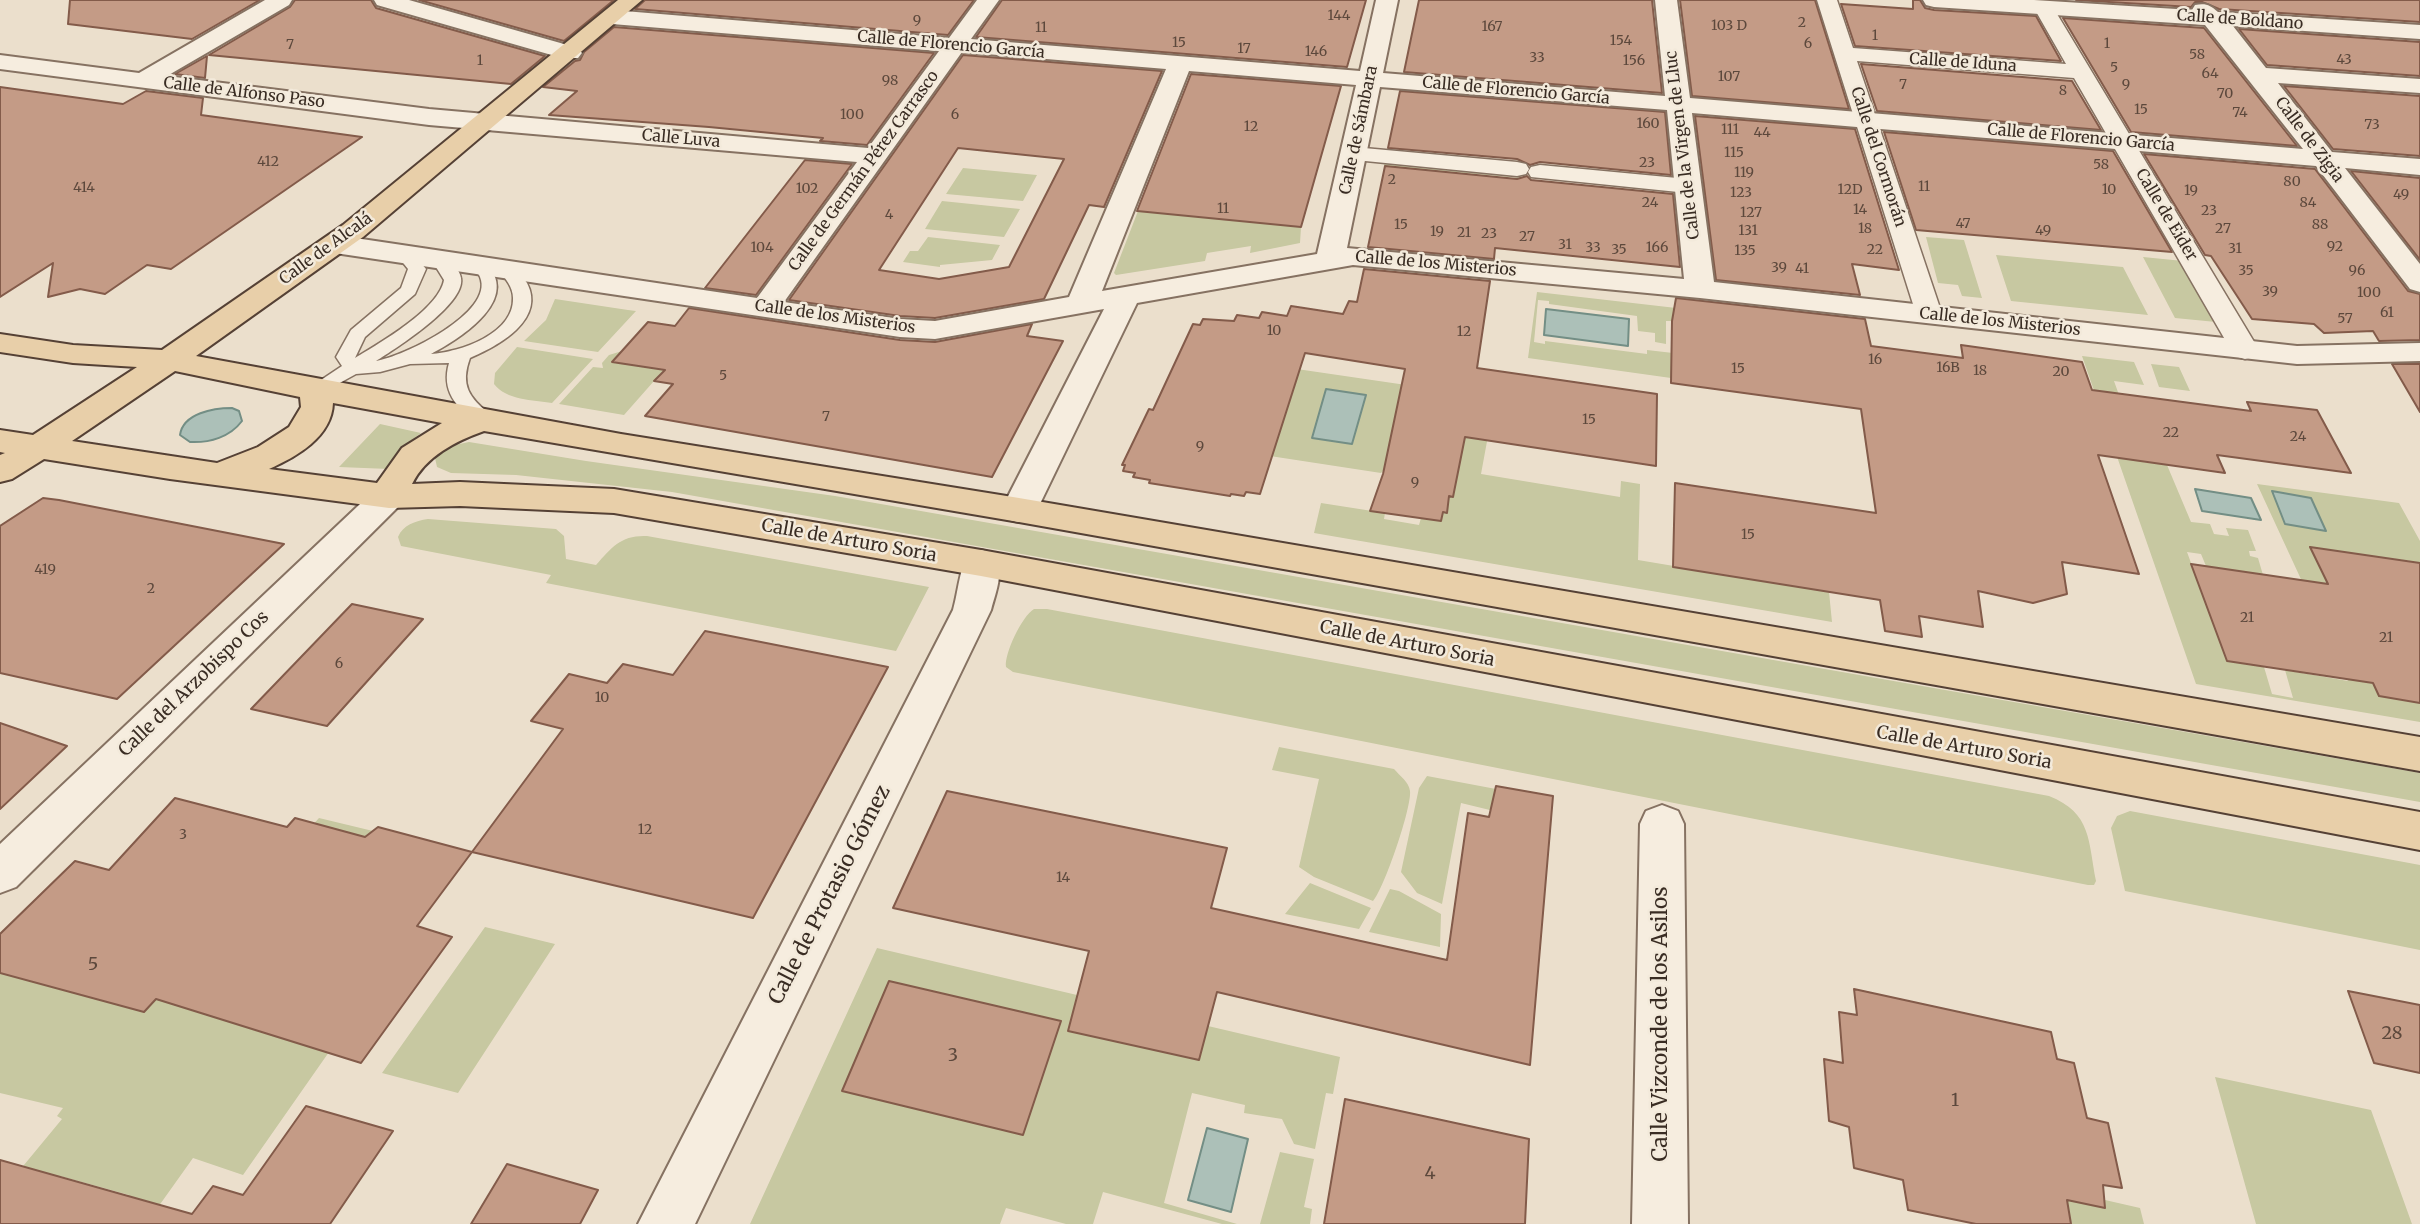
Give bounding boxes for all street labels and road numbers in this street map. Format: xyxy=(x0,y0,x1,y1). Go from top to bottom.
street label: Calle de Boldano xyxy=(2176,6,2304,34)
street label: Calle de Florencio García xyxy=(857,27,1045,63)
street label: Calle de la Virgen de Lluc xyxy=(1662,50,1704,240)
street label: Calle de Iduna xyxy=(1909,50,2017,76)
street label: Calle de Sámbara xyxy=(1336,64,1382,196)
street label: Calle de Germán Pérez Carrasco xyxy=(785,67,943,275)
street label: Calle de Florencio García xyxy=(1422,73,1610,109)
street label: Calle de Alfonso Paso xyxy=(162,74,326,112)
street label: Calle del Cormorán xyxy=(1846,85,1910,229)
street label: Calle de Zigia xyxy=(2271,93,2347,187)
street label: Calle de Florencio García xyxy=(1987,120,2175,156)
street label: Calle Luva xyxy=(641,126,721,152)
street label: Calle de Eider xyxy=(2131,166,2201,264)
street label: Calle de Alcalá xyxy=(276,209,376,289)
street label: Calle de los Misterios xyxy=(1355,247,1517,281)
street label: Calle de los Misterios xyxy=(754,296,916,338)
street label: Calle de los Misterios xyxy=(1919,304,2081,340)
street label: Calle de Arturo Soria xyxy=(760,515,938,567)
street label: Calle del Arzobispo Cos xyxy=(115,607,273,761)
street label: Calle de Arturo Soria xyxy=(1318,616,1496,672)
street label: Calle de Arturo Soria xyxy=(1875,722,2053,774)
street label: Calle de Protasio Gómez xyxy=(764,781,896,1009)
street label: Calle Vizconde de los Asilos xyxy=(1648,886,1674,1162)

